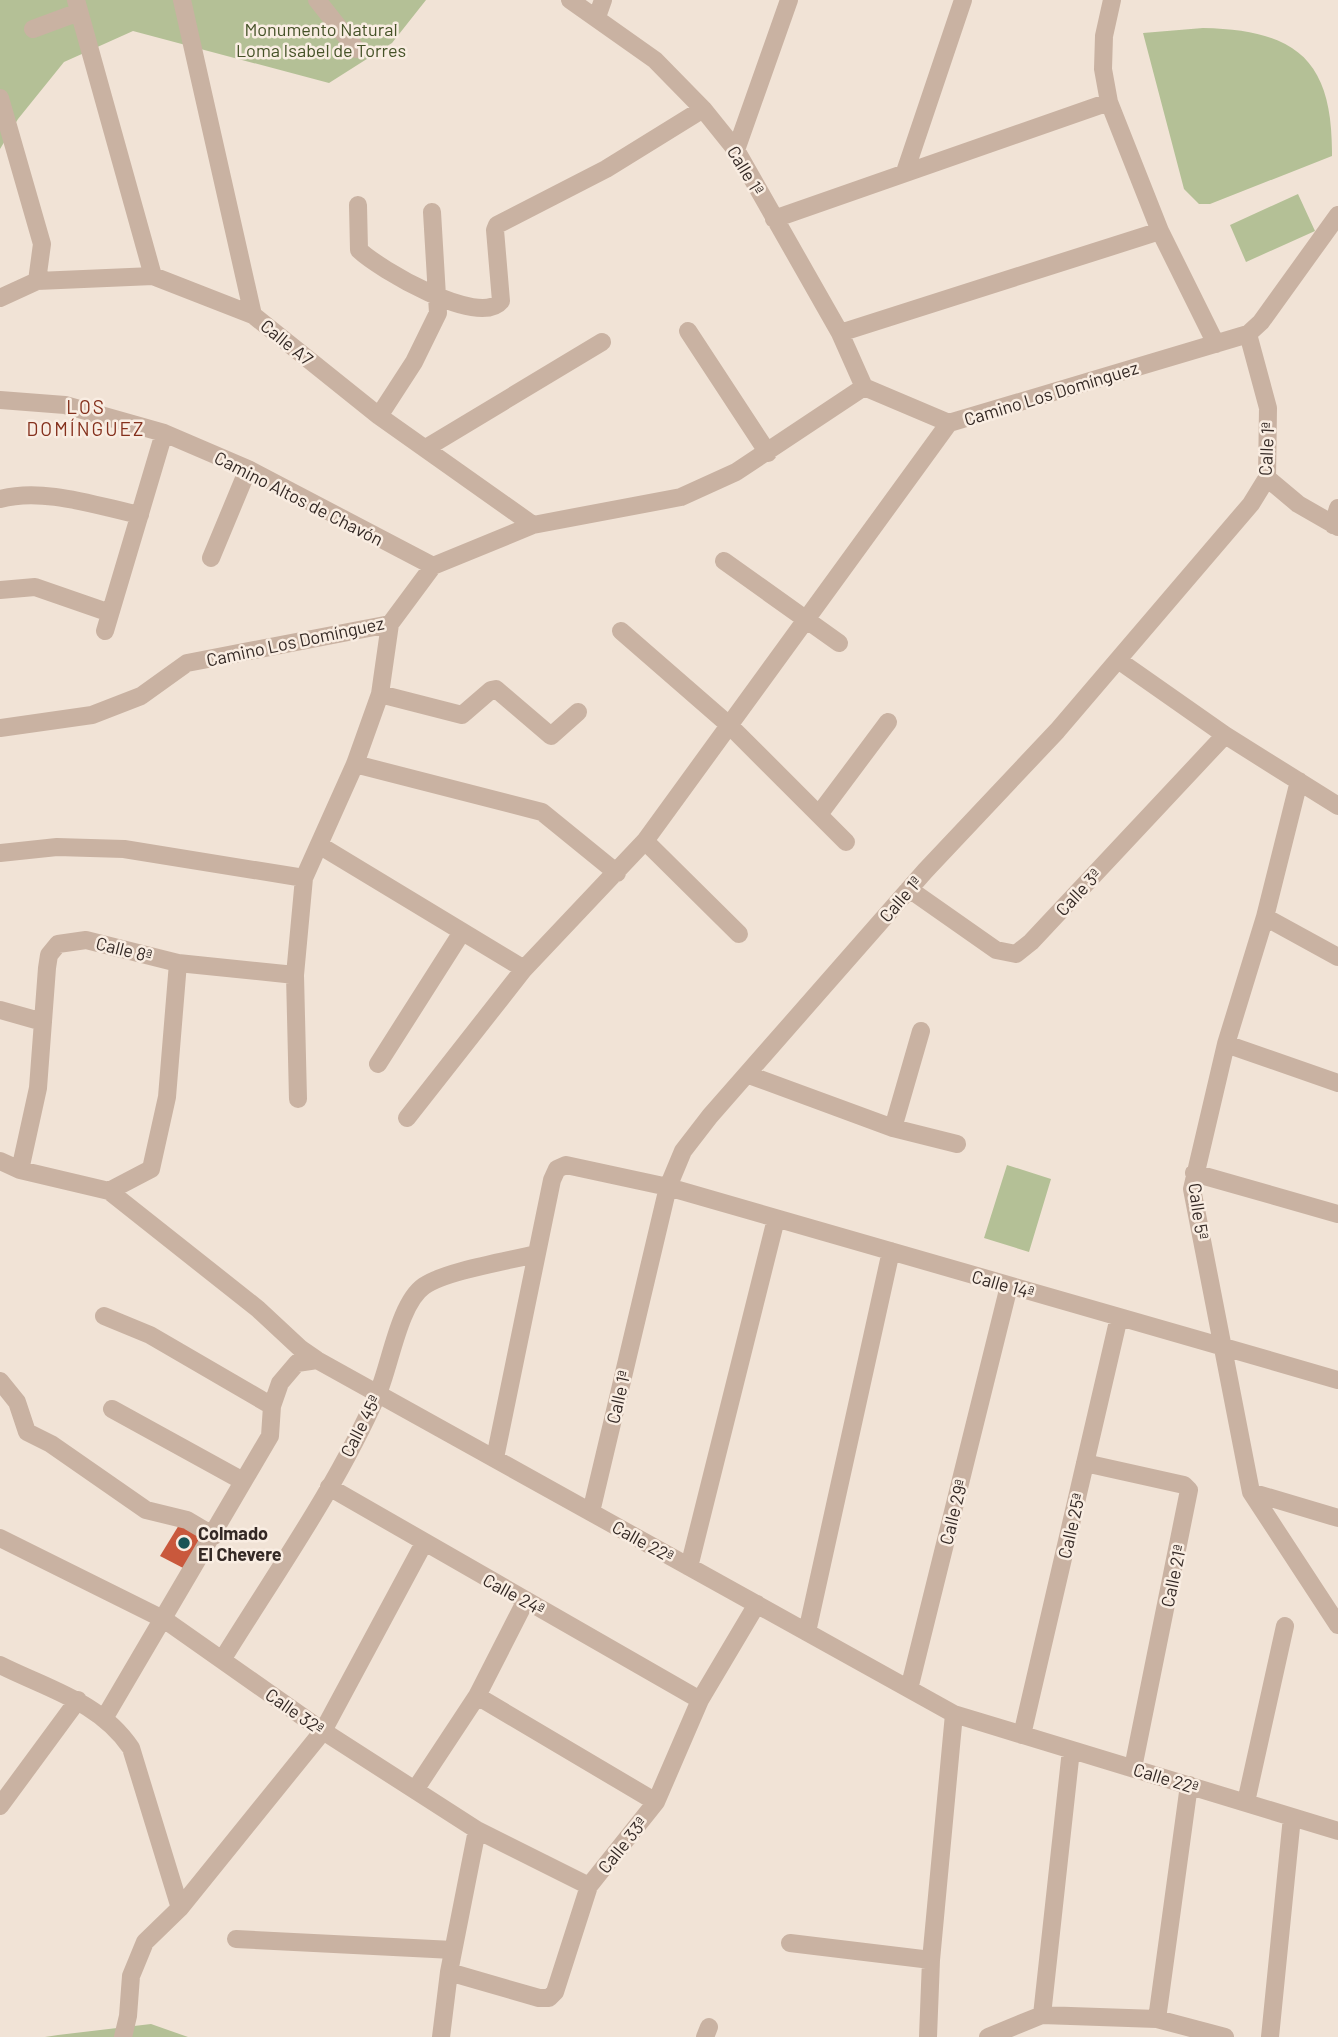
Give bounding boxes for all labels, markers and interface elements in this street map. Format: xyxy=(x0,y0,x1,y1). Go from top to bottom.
park label: Monumento Natural Loma Isabel de Torres xyxy=(236,18,406,61)
street label: Calle 1ª xyxy=(723,141,769,199)
street label: Calle A7 xyxy=(256,314,318,370)
street label: Camino Los Domínguez xyxy=(961,356,1141,430)
district label: LOS DOMÍNGUEZ xyxy=(27,395,145,440)
street label: Calle 1ª xyxy=(1254,421,1278,476)
street label: Camino Altos de Chavón xyxy=(211,446,387,550)
street label: Camino Los Domínguez xyxy=(204,611,386,671)
street label: Calle 3ª xyxy=(1051,864,1105,920)
street label: Calle 1ª xyxy=(874,871,926,926)
street label: Calle 8ª xyxy=(94,931,154,967)
street label: Calle 5ª xyxy=(1184,1181,1214,1241)
street label: Calle 14ª xyxy=(969,1265,1037,1303)
street label: Calle 1ª xyxy=(601,1368,635,1426)
street label: Calle 45ª xyxy=(335,1391,385,1461)
street label: Calle 29ª xyxy=(934,1477,972,1547)
street label: Calle 25ª xyxy=(1053,1491,1089,1561)
street label: Calle 22ª xyxy=(609,1515,678,1567)
place label: Colmado El Chevere xyxy=(198,1522,282,1565)
marker: Colmado El Chevere xyxy=(176,1535,192,1551)
street label: Calle 21ª xyxy=(1156,1543,1190,1609)
street label: Calle 24ª xyxy=(479,1568,549,1620)
street label: Calle 32ª xyxy=(262,1683,329,1739)
street label: Calle 22ª xyxy=(1131,1758,1201,1798)
street label: Calle 33ª xyxy=(593,1812,651,1878)

